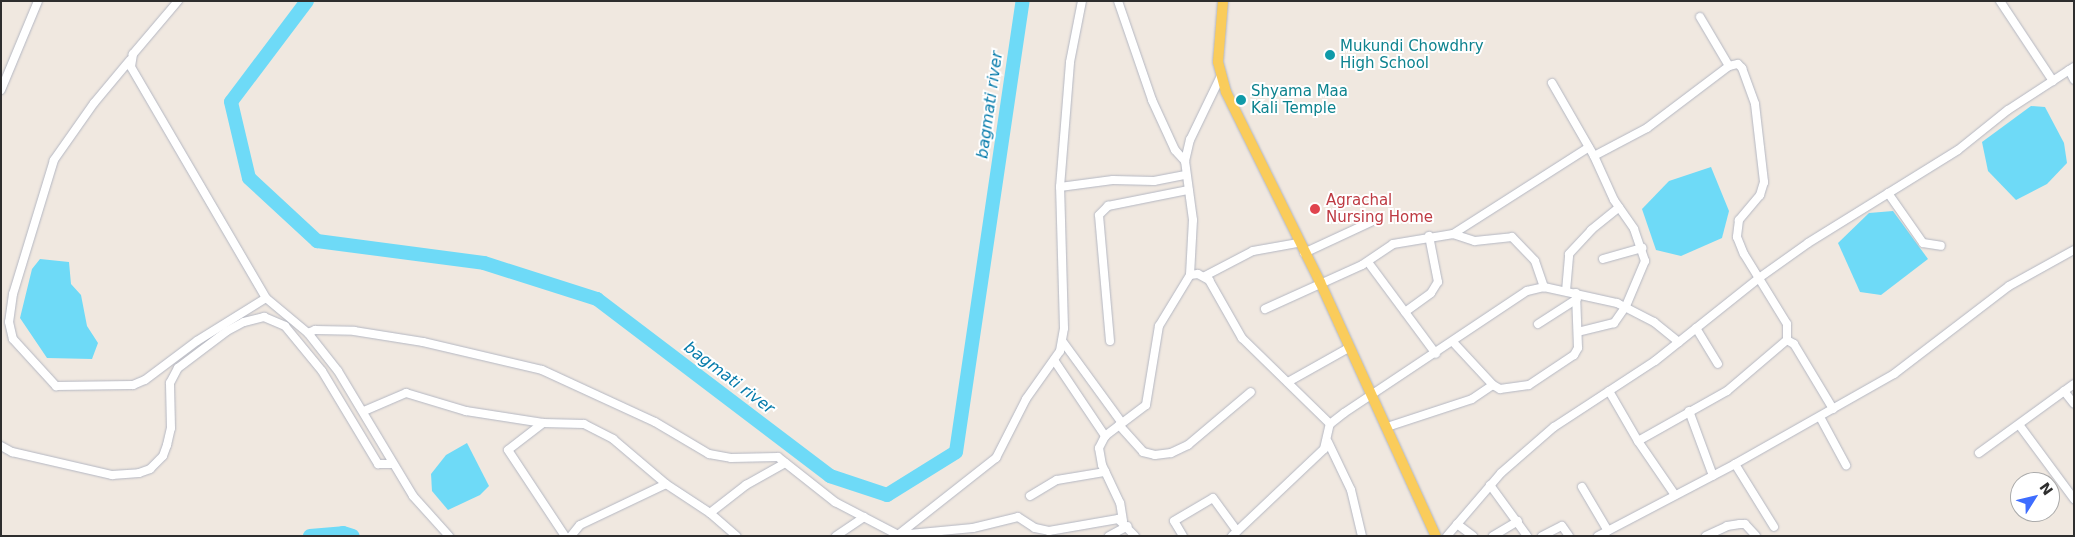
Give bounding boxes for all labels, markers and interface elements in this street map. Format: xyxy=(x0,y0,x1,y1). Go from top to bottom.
place label: Mukundi Chowdhry High School xyxy=(1340,37,1484,72)
marker: Mukundi Chowdhry High School xyxy=(1324,49,1336,61)
water label: bagmati river xyxy=(973,50,1007,160)
place label: Shyama Maa Kali Temple xyxy=(1251,82,1348,117)
marker: Shyama Maa Kali Temple xyxy=(1235,94,1247,106)
place label: Agrachal Nursing Home xyxy=(1326,191,1433,226)
marker: Agrachal Nursing Home xyxy=(1308,202,1322,216)
water label: bagmati river xyxy=(680,338,778,418)
north arrow xyxy=(2010,472,2060,522)
text: N xyxy=(2036,479,2056,498)

